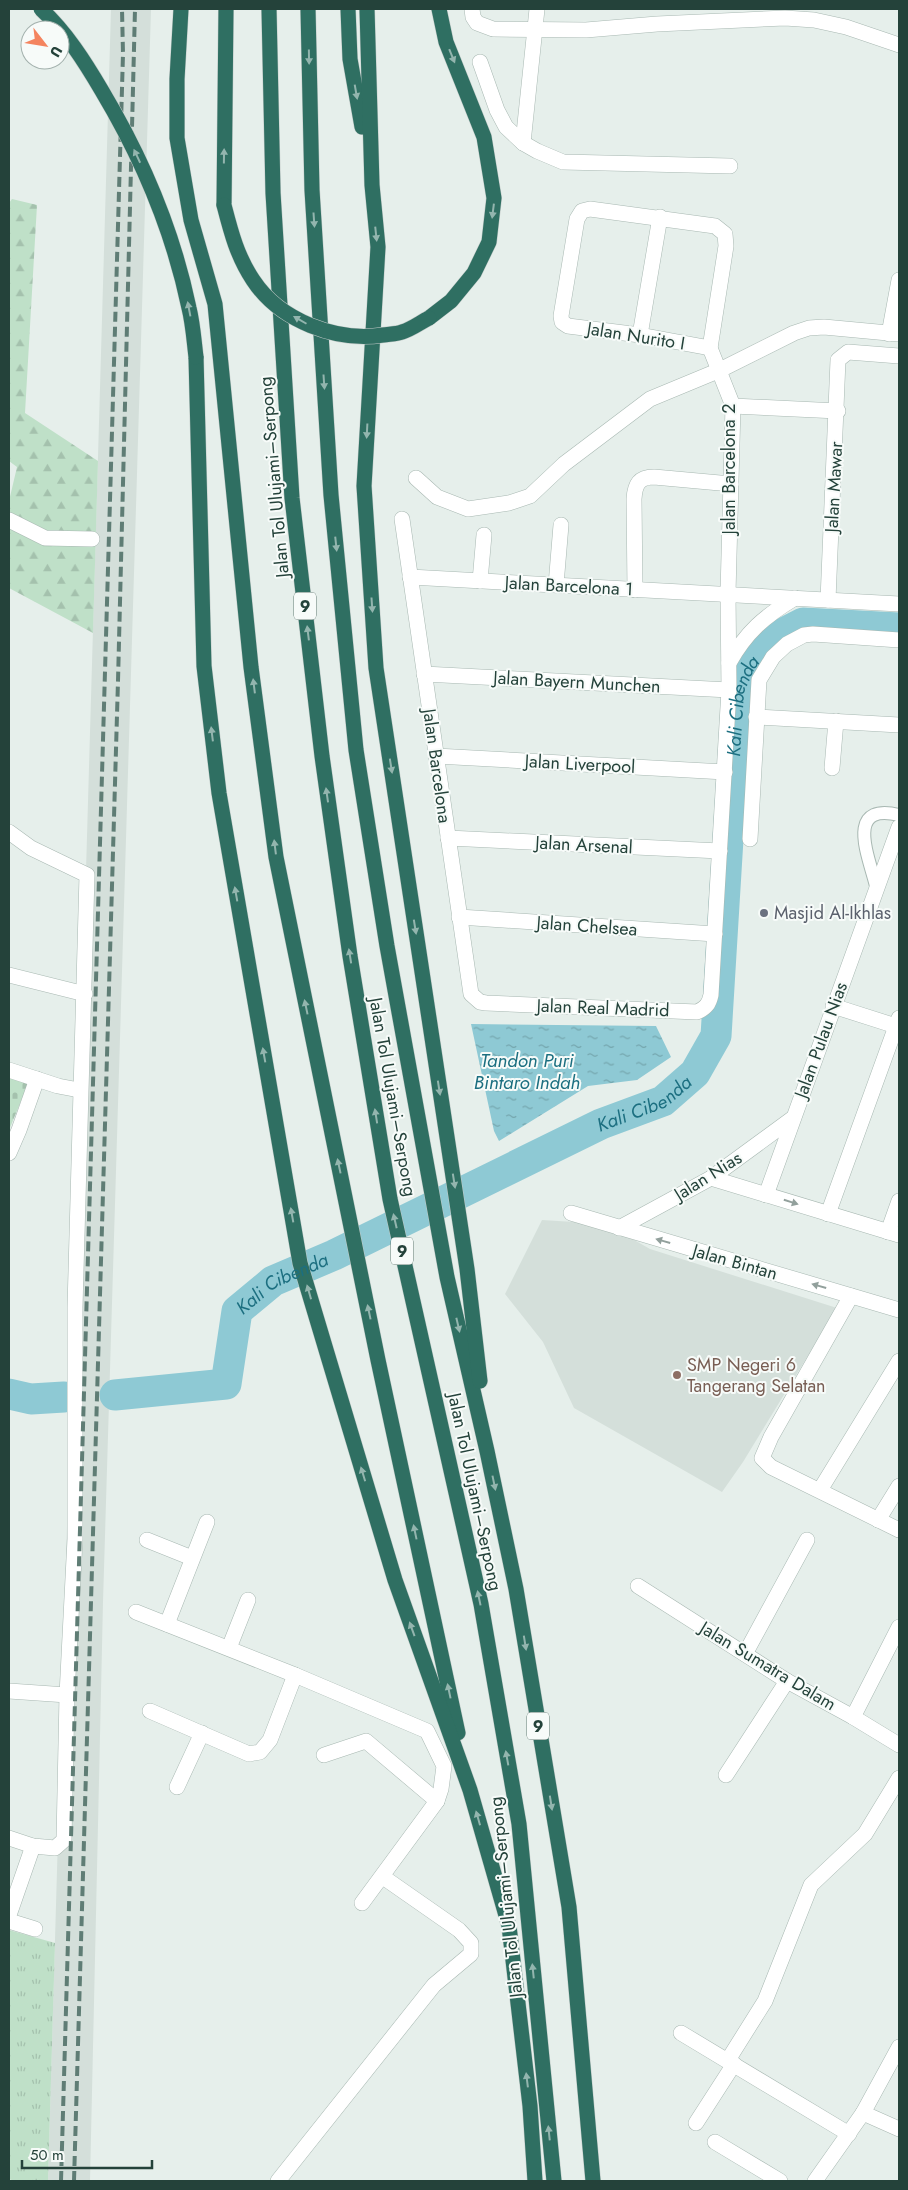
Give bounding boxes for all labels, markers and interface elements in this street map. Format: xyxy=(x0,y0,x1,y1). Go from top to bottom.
north arrow xyxy=(20,20,70,70)
text: U xyxy=(45,42,67,61)
one-way arrow xyxy=(448,49,456,64)
one-way arrow xyxy=(305,50,313,66)
one-way arrow xyxy=(352,84,360,100)
one-way arrow xyxy=(220,148,228,164)
one-way arrow xyxy=(132,149,140,163)
one-way arrow xyxy=(489,203,497,219)
one-way arrow xyxy=(310,212,318,228)
one-way arrow xyxy=(373,226,381,242)
one-way arrow xyxy=(185,301,193,317)
street label: Jalan Nurito I xyxy=(583,315,687,357)
one-way arrow xyxy=(294,316,307,325)
one-way arrow xyxy=(320,374,328,390)
street label: Jalan Tol Ulujami–Serpong xyxy=(252,375,296,581)
street label: Jalan Barcelona 2 xyxy=(716,404,742,536)
one-way arrow xyxy=(363,423,371,439)
street label: Jalan Mawar xyxy=(819,440,849,535)
one-way arrow xyxy=(332,536,340,552)
street label: Jalan Barcelona 1 xyxy=(502,570,634,602)
road number: 9 xyxy=(294,592,316,620)
one-way arrow xyxy=(368,597,376,613)
one-way arrow xyxy=(304,625,312,641)
water label: Kali Cibenda xyxy=(720,649,766,757)
street label: Jalan Bayern Munchen xyxy=(491,665,661,699)
one-way arrow xyxy=(250,678,258,694)
street label: Jalan Barcelona xyxy=(416,705,458,825)
one-way arrow xyxy=(208,726,216,742)
street label: Jalan Liverpool xyxy=(522,748,636,780)
one-way arrow xyxy=(387,759,395,775)
one-way arrow xyxy=(323,786,331,802)
street label: Jalan Arsenal xyxy=(533,829,633,861)
one-way arrow xyxy=(270,839,278,855)
one-way arrow xyxy=(232,886,240,902)
place label: Masjid Al-Ikhlas xyxy=(774,900,891,926)
marker: Masjid Al-Ikhlas xyxy=(758,907,770,919)
street label: Jalan Chelsea xyxy=(534,909,638,942)
one-way arrow xyxy=(411,919,419,935)
one-way arrow xyxy=(346,947,354,963)
street label: Jalan Pulau Nias xyxy=(787,978,854,1104)
street label: Jalan Tol Ulujami–Serpong xyxy=(362,993,423,1199)
street label: Jalan Real Madrid xyxy=(534,993,670,1023)
one-way arrow xyxy=(302,998,310,1014)
one-way arrow xyxy=(259,1046,267,1062)
water label: Tandon Puri Bintaro Indah xyxy=(474,1047,580,1096)
water label: Kali Cibenda xyxy=(593,1068,698,1138)
one-way arrow xyxy=(436,1080,444,1096)
one-way arrow xyxy=(372,1108,380,1124)
street label: Jalan Nias xyxy=(668,1145,747,1208)
one-way arrow xyxy=(335,1158,343,1174)
one-way arrow xyxy=(450,1173,458,1189)
one-way arrow xyxy=(784,1199,799,1207)
one-way arrow xyxy=(287,1206,295,1222)
one-way arrow xyxy=(391,1214,399,1229)
one-way arrow xyxy=(655,1236,670,1244)
street label: Jalan Bintan xyxy=(688,1237,781,1287)
road number: 9 xyxy=(391,1238,413,1264)
water label: Kali Cibenda xyxy=(230,1245,333,1320)
one-way arrow xyxy=(811,1282,826,1290)
one-way arrow xyxy=(304,1285,312,1300)
one-way arrow xyxy=(364,1304,372,1320)
one-way arrow xyxy=(454,1317,462,1332)
place label: SMP Negeri 6 Tangerang Selatan xyxy=(687,1352,826,1399)
marker: SMP Negeri 6 Tangerang Selatan xyxy=(671,1369,683,1381)
street label: Jalan Tol Ulujami–Serpong xyxy=(441,1389,509,1593)
one-way arrow xyxy=(358,1467,366,1482)
one-way arrow xyxy=(490,1476,498,1491)
one-way arrow xyxy=(411,1525,419,1540)
one-way arrow xyxy=(475,1589,483,1605)
street label: Jalan Sumatra Dalam xyxy=(693,1614,841,1717)
one-way arrow xyxy=(408,1621,416,1636)
one-way arrow xyxy=(521,1635,529,1651)
one-way arrow xyxy=(445,1684,453,1699)
road number: 9 xyxy=(527,1712,549,1740)
one-way arrow xyxy=(503,1749,511,1765)
street label: Jalan Tol Ulujami–Serpong xyxy=(483,1795,530,2001)
one-way arrow xyxy=(548,1796,556,1812)
one-way arrow xyxy=(474,1811,482,1826)
one-way arrow xyxy=(529,1963,537,1979)
one-way arrow xyxy=(523,2072,531,2088)
one-way arrow xyxy=(545,2124,553,2140)
scale bar xyxy=(22,2138,152,2170)
text: 50 m xyxy=(30,2144,64,2166)

